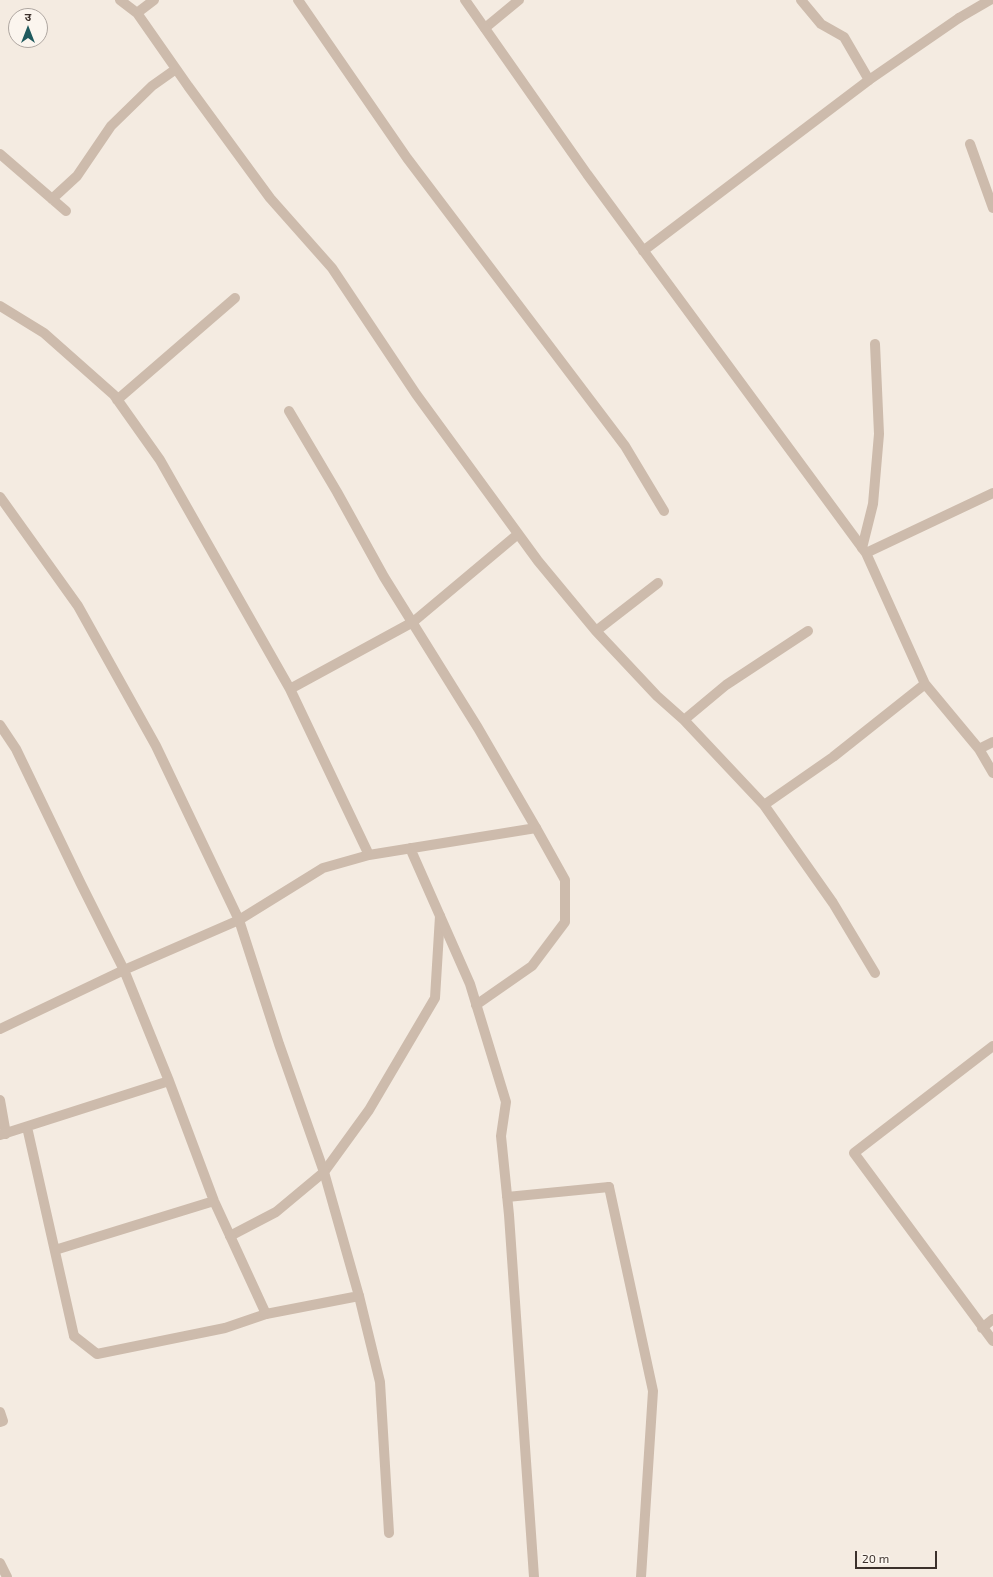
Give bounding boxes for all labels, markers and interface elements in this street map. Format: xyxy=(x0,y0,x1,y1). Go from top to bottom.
north arrow xyxy=(8,8,48,48)
text: उ xyxy=(25,10,31,23)
scale bar xyxy=(857,1543,939,1569)
text: 20 m xyxy=(862,1551,889,1565)

